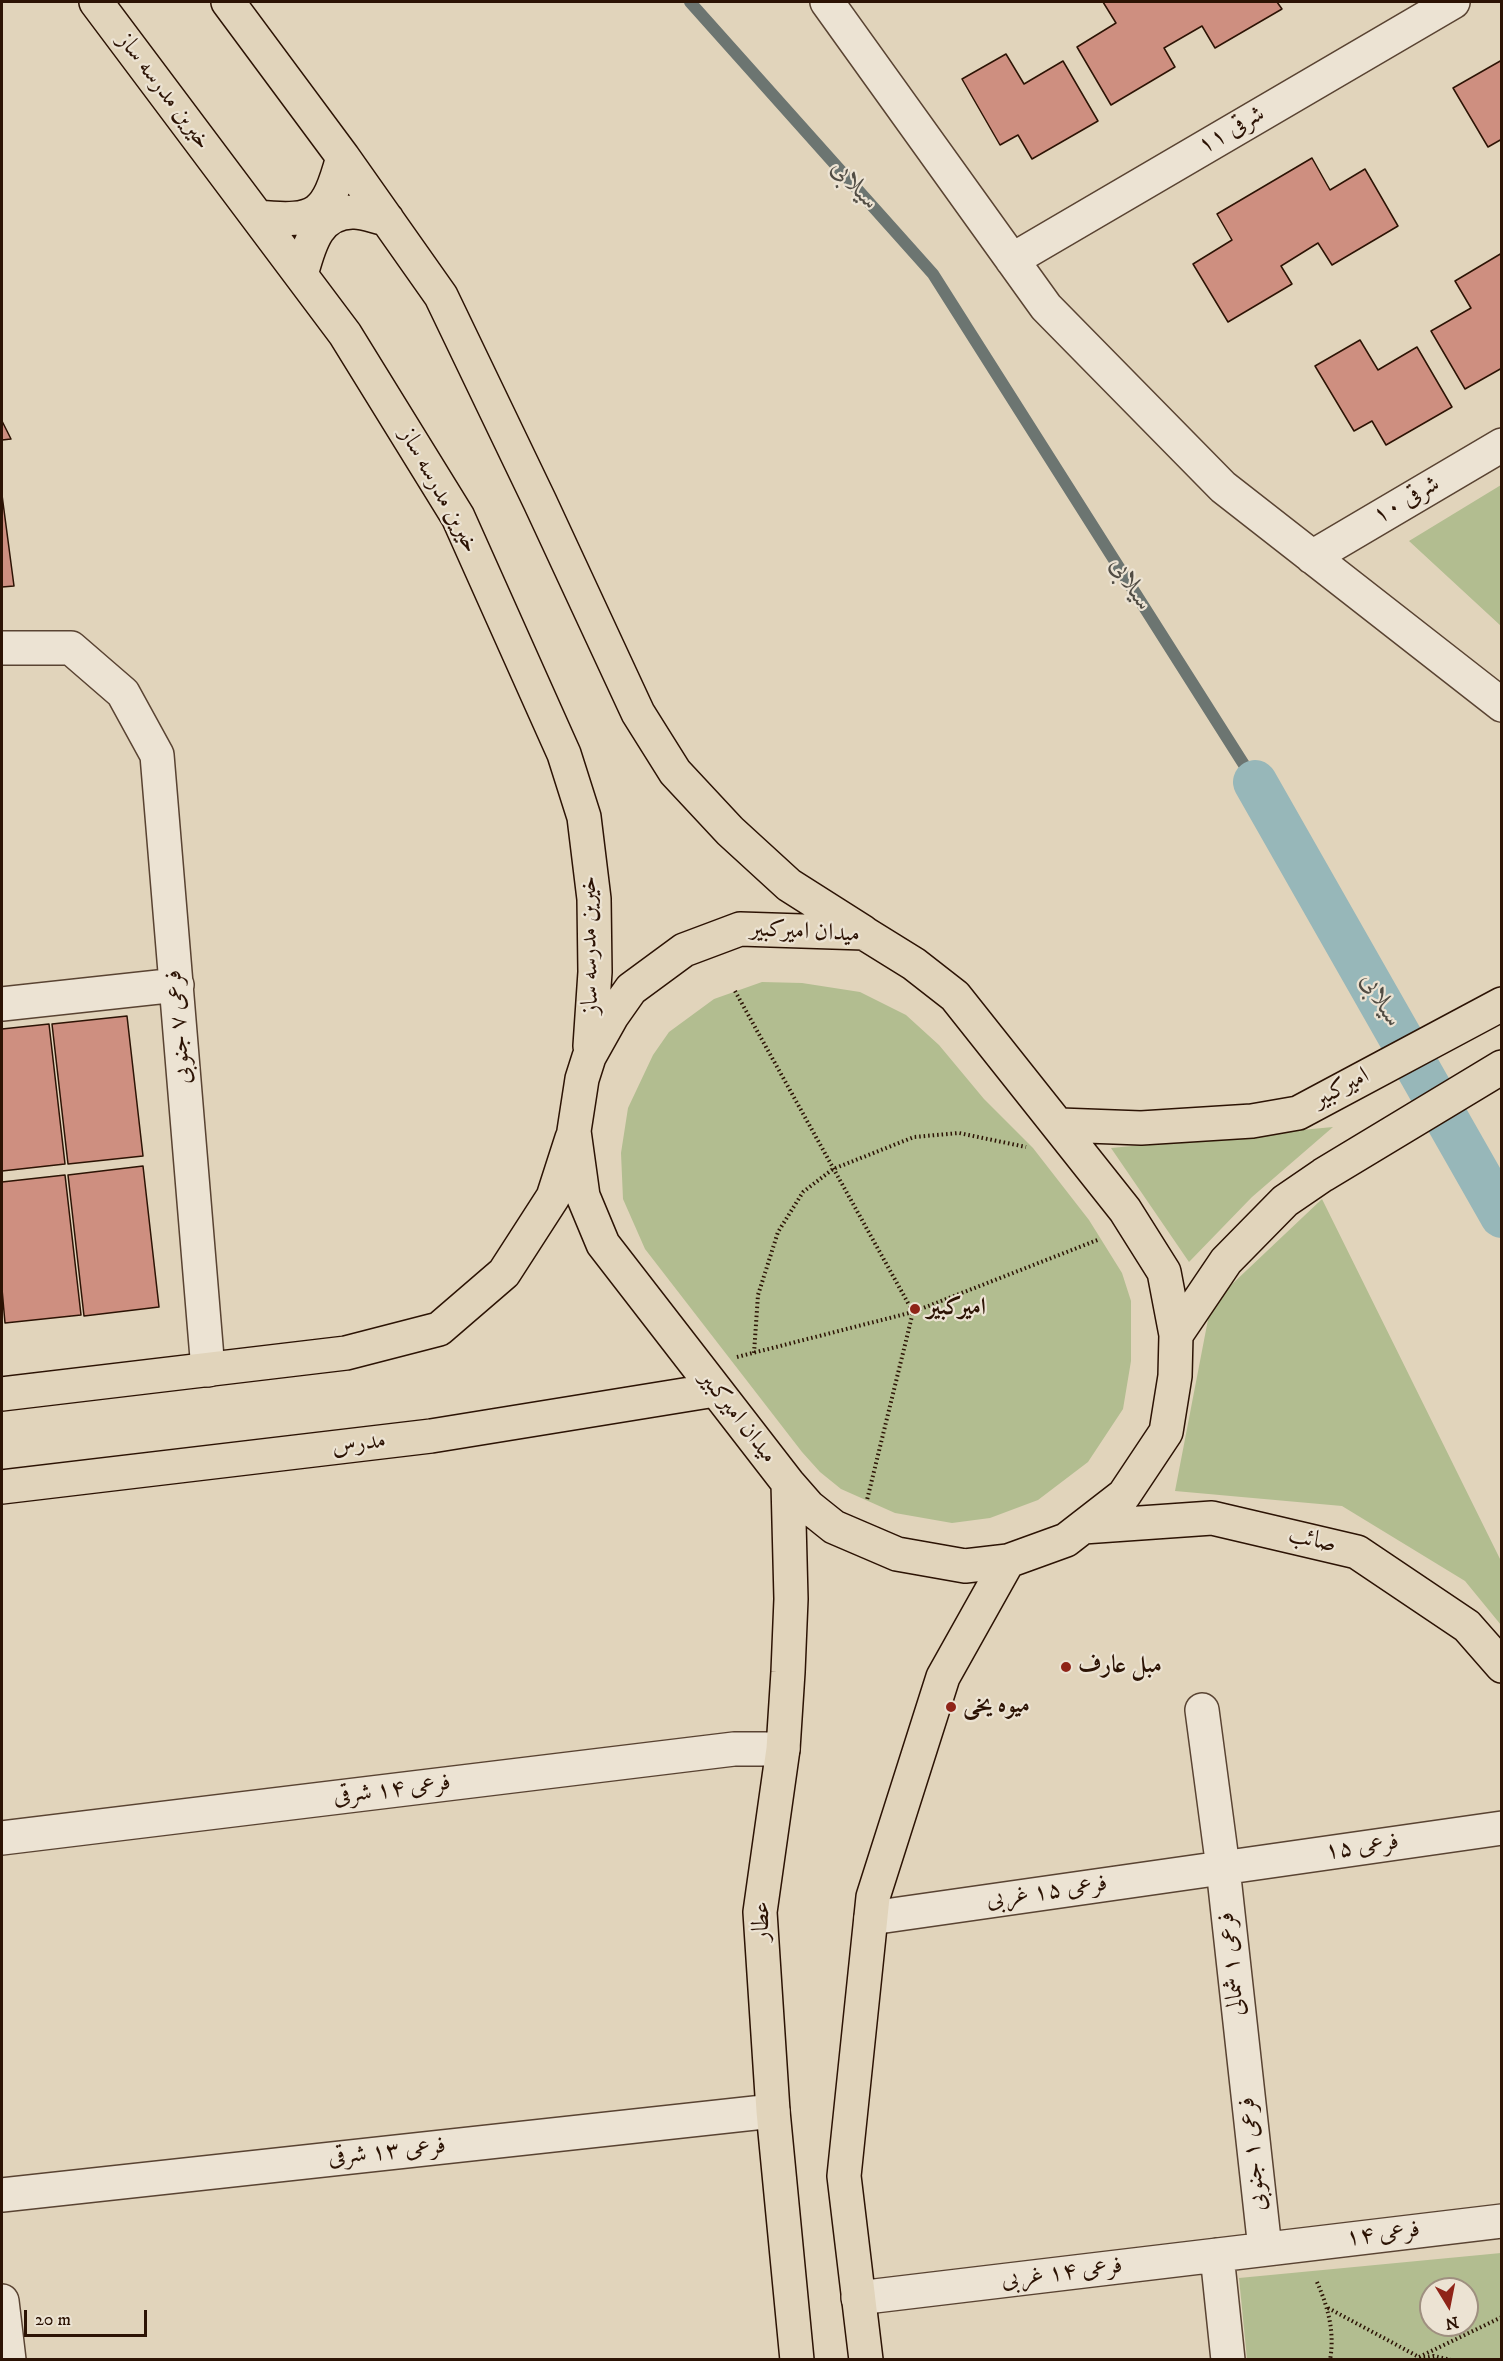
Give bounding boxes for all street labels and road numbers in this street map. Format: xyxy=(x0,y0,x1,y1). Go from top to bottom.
street label: خیرین مدرسه ساز xyxy=(110,28,216,156)
street label: ۱۱ شرقی xyxy=(1194,101,1270,161)
street label: خیرین مدرسه ساز xyxy=(392,423,484,559)
street label: ۱۰ شرقی xyxy=(1369,471,1445,531)
street label: خیرین مدرسه ساز xyxy=(575,875,607,1015)
street label: میدان امیرکبیر xyxy=(750,916,860,950)
street label: فرعی ۷ جنوبی xyxy=(161,969,199,1085)
street label: امیرکبیر xyxy=(1309,1062,1375,1116)
street label: میدان امیرکبیر xyxy=(692,1366,782,1470)
street label: مدرس xyxy=(330,1427,388,1463)
street label: صائب xyxy=(1285,1522,1339,1560)
street label: فرعی ۱۴ شرقی xyxy=(332,1770,452,1812)
street label: فرعی ۱۵ xyxy=(1323,1829,1401,1867)
street label: فرعی ۱۵ غربی xyxy=(985,1870,1109,1916)
street label: عطار xyxy=(748,1901,778,1941)
street label: فرعی ۱ شمالی xyxy=(1213,1910,1253,2018)
street label: فرعی ۱ جنوبی xyxy=(1234,2095,1274,2213)
street label: فرعی ۱۳ شرقی xyxy=(327,2133,447,2173)
street label: فرعی ۱۴ xyxy=(1344,2216,1422,2254)
street label: فرعی ۱۴ غربی xyxy=(1000,2252,1124,2296)

